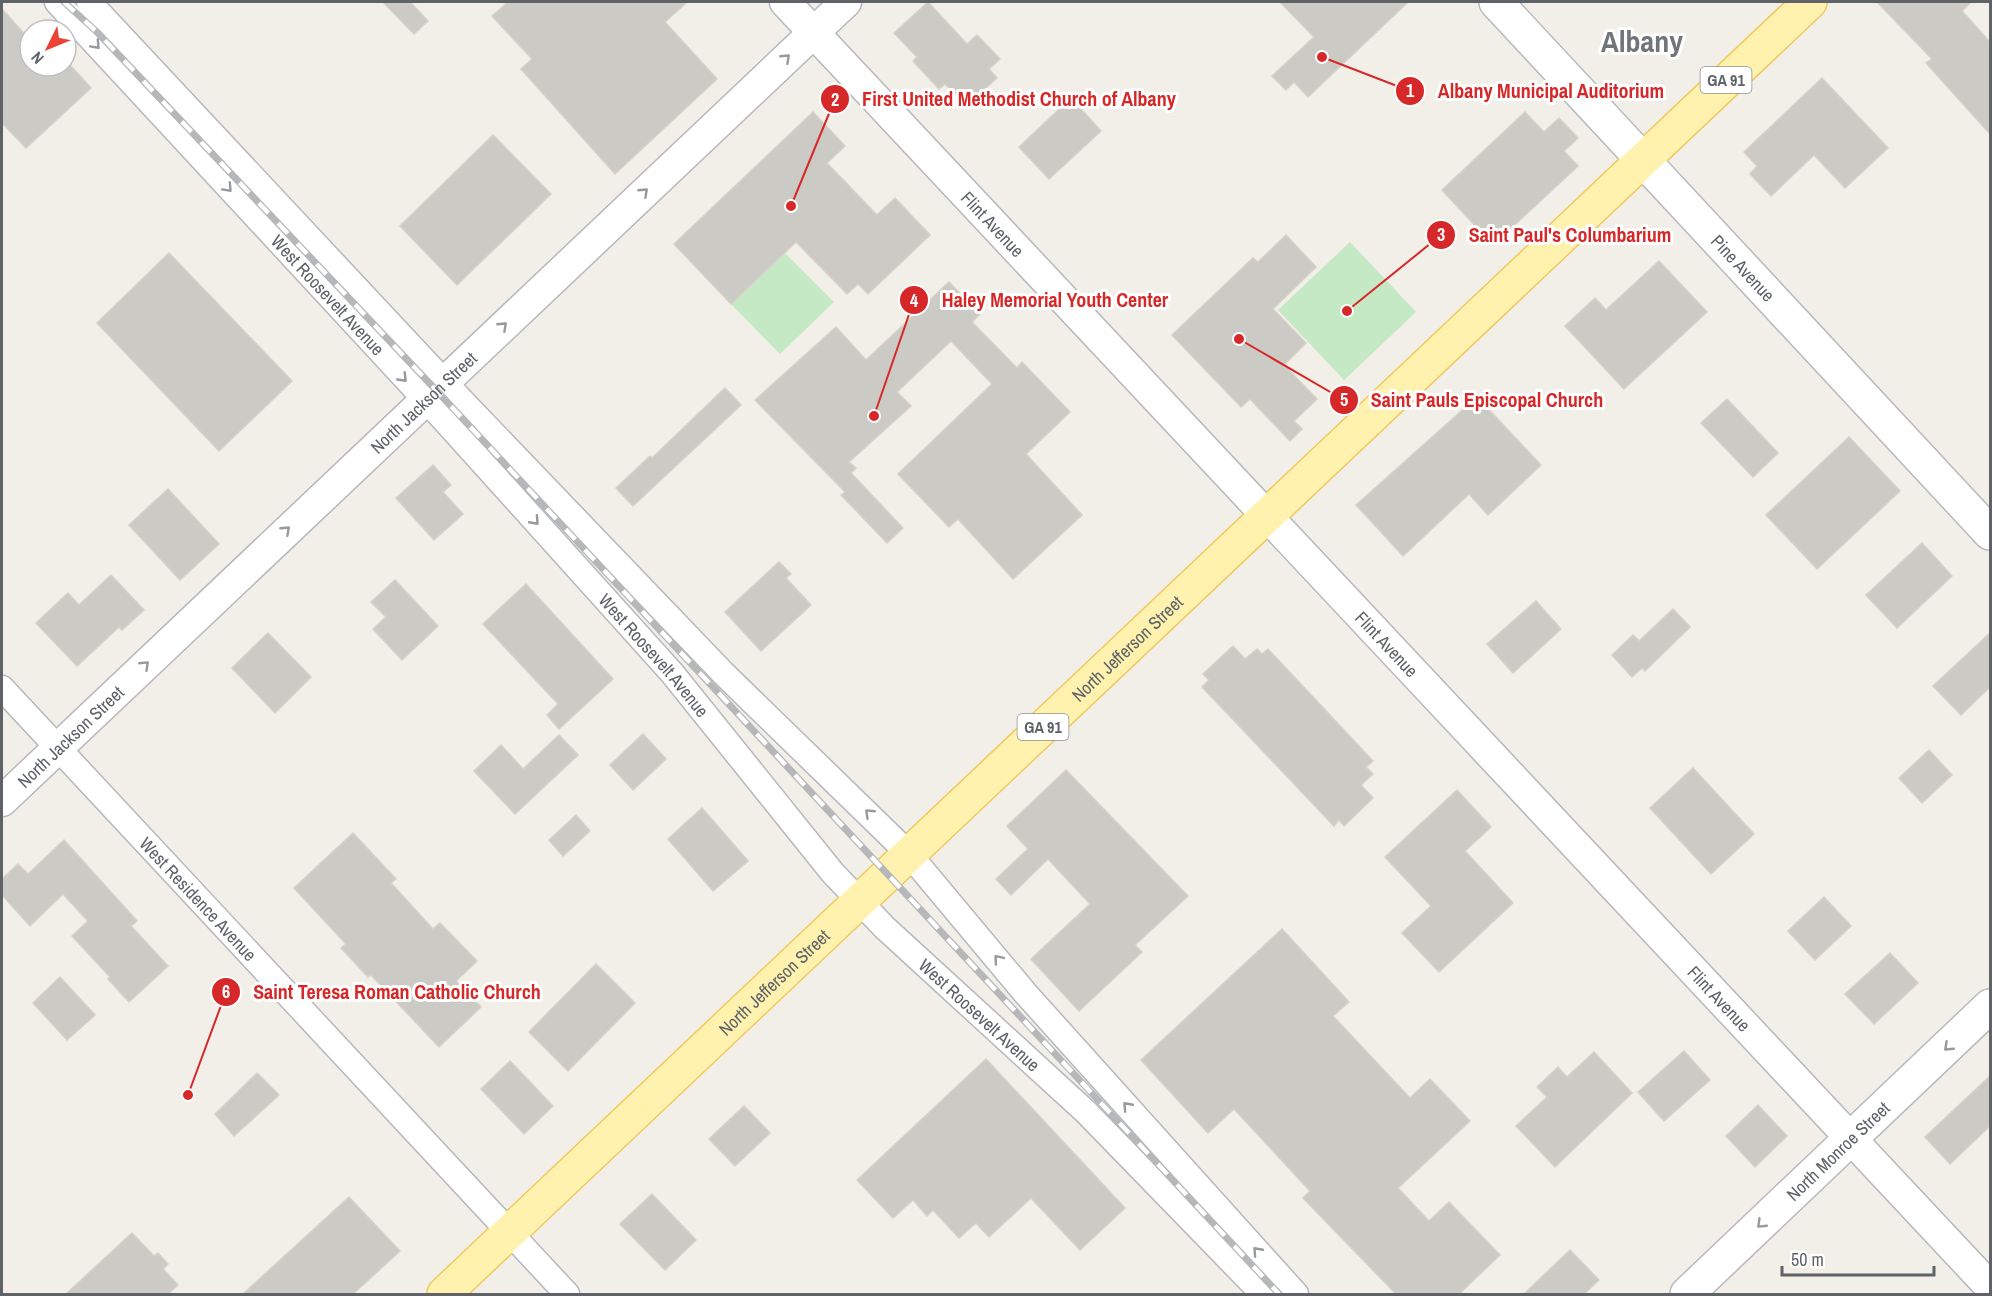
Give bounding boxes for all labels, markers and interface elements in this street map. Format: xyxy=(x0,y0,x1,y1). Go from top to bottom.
north arrow xyxy=(18,18,78,78)
district label: Albany xyxy=(1601,21,1683,61)
one-way arrow xyxy=(89,38,100,48)
text: N xyxy=(26,47,48,69)
one-way arrow xyxy=(779,55,790,66)
road number: GA 91 xyxy=(1700,67,1752,93)
callout: Albany Municipal Auditorium xyxy=(1395,72,1676,110)
text: Albany Municipal Auditorium xyxy=(1438,77,1664,104)
text: 1 xyxy=(1406,78,1415,103)
callout: First United Methodist Church of Albany xyxy=(820,80,1188,118)
text: First United Methodist Church of Albany xyxy=(862,85,1177,112)
text: 2 xyxy=(831,87,839,112)
one-way arrow xyxy=(221,181,232,192)
street label: Flint Avenue xyxy=(956,185,1030,262)
one-way arrow xyxy=(638,188,648,199)
callout: Saint Paul's Columbarium xyxy=(1426,216,1683,254)
text: Saint Paul's Columbarium xyxy=(1469,221,1671,248)
text: 3 xyxy=(1437,222,1445,247)
street label: West Roosevelt Avenue xyxy=(266,229,390,361)
street label: Pine Avenue xyxy=(1706,229,1781,307)
callout: Haley Memorial Youth Center xyxy=(899,281,1180,319)
text: Haley Memorial Youth Center xyxy=(942,286,1169,313)
text: 4 xyxy=(910,288,919,313)
one-way arrow xyxy=(496,322,506,333)
street label: North Jackson Street xyxy=(364,346,482,459)
one-way arrow xyxy=(395,371,406,382)
callout: Saint Pauls Episcopal Church xyxy=(1329,381,1615,419)
text: Saint Pauls Episcopal Church xyxy=(1371,386,1603,413)
text: 5 xyxy=(1340,387,1348,412)
one-way arrow xyxy=(528,514,539,525)
one-way arrow xyxy=(279,526,289,537)
street label: West Roosevelt Avenue xyxy=(594,588,715,722)
street label: North Jefferson Street xyxy=(1066,589,1188,707)
street label: Flint Avenue xyxy=(1350,605,1424,682)
one-way arrow xyxy=(137,661,148,672)
street label: North Jackson Street xyxy=(12,680,129,793)
road number: GA 91 xyxy=(1018,714,1068,740)
one-way arrow xyxy=(866,809,876,820)
street label: West Residence Avenue xyxy=(134,831,263,966)
street label: North Jefferson Street xyxy=(713,923,835,1041)
street label: West Roosevelt Avenue xyxy=(914,953,1046,1077)
one-way arrow xyxy=(994,955,1005,966)
street label: Flint Avenue xyxy=(1682,960,1757,1037)
callout: Saint Teresa Roman Catholic Church xyxy=(211,973,553,1011)
text: Saint Teresa Roman Catholic Church xyxy=(253,978,541,1005)
text: 6 xyxy=(222,979,230,1004)
one-way arrow xyxy=(1944,1039,1955,1050)
street label: North Monroe Street xyxy=(1781,1096,1895,1206)
one-way arrow xyxy=(1123,1102,1134,1113)
one-way arrow xyxy=(1757,1217,1767,1228)
scale bar xyxy=(1782,1239,1934,1277)
one-way arrow xyxy=(1253,1247,1264,1258)
text: 50 m xyxy=(1791,1247,1824,1272)

